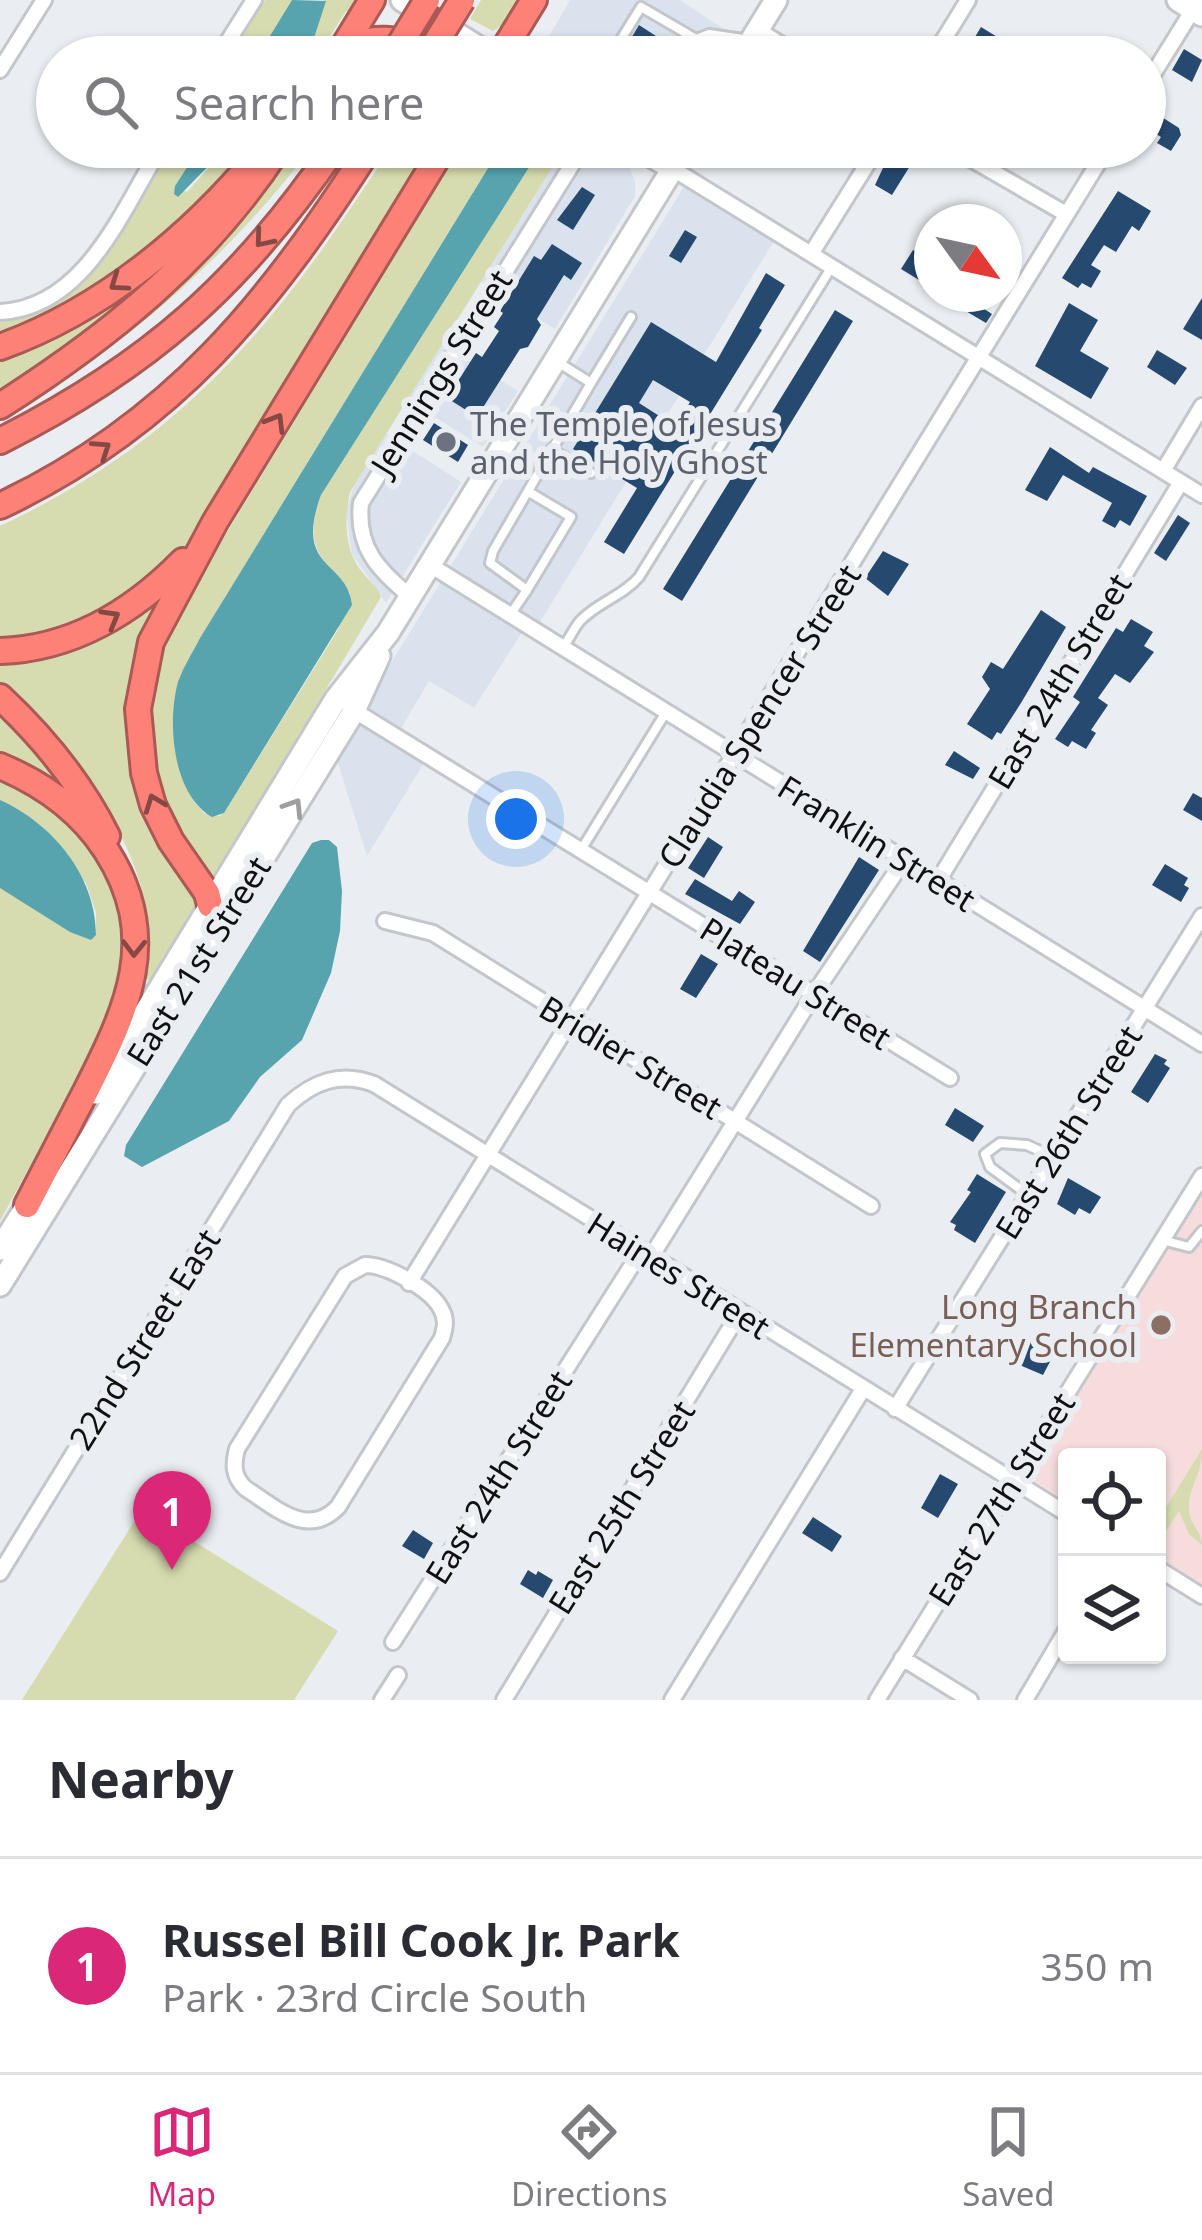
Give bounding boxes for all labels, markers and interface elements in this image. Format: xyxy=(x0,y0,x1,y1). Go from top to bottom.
search box xyxy=(36,36,1166,168)
icon: search xyxy=(78,69,144,135)
text: Search here xyxy=(174,72,424,133)
north arrow xyxy=(914,204,1022,312)
one-way arrow xyxy=(256,225,278,247)
street label: Jennings Street xyxy=(358,261,522,486)
one-way arrow xyxy=(110,269,132,291)
place label: The Temple of Jesus and the Holy Ghost xyxy=(470,401,777,484)
one-way arrow xyxy=(262,413,284,435)
marker: The Temple of Jesus and the Holy Ghost xyxy=(433,429,459,455)
one-way arrow xyxy=(88,441,110,463)
street label: Claudia Spencer Street xyxy=(647,555,871,877)
street label: East 24th Street xyxy=(977,565,1141,797)
one-way arrow xyxy=(98,610,120,632)
street label: Franklin Street xyxy=(770,764,984,922)
your location xyxy=(486,789,546,849)
one-way arrow xyxy=(144,794,169,815)
one-way arrow xyxy=(280,798,302,820)
street label: East 21st Street xyxy=(115,848,281,1074)
street label: Plateau Street xyxy=(692,906,900,1060)
one-way arrow xyxy=(122,940,148,958)
street label: Bridier Street xyxy=(531,985,731,1129)
street label: East 26th Street xyxy=(984,1017,1152,1247)
street label: Haines Street xyxy=(579,1201,779,1349)
street label: 22nd Street East xyxy=(58,1220,230,1458)
place label: Long Branch Elementary School xyxy=(849,1284,1137,1367)
marker: Long Branch Elementary School xyxy=(1148,1312,1174,1338)
street label: East 24th Street xyxy=(414,1362,582,1592)
street label: East 27th Street xyxy=(917,1384,1085,1614)
street label: East 25th Street xyxy=(537,1392,705,1622)
map controls xyxy=(1058,1448,1166,1664)
button: locate xyxy=(1058,1448,1166,1556)
pin: 1 xyxy=(133,1471,211,1570)
button: layers xyxy=(1058,1556,1166,1664)
text: Nearby xyxy=(48,1743,234,1813)
text: Russel Bill Cook Jr. Park xyxy=(162,1909,680,1970)
text: 1 xyxy=(76,1939,98,1992)
text: 350 m xyxy=(1040,1939,1154,1992)
text: Park · 23rd Circle South xyxy=(162,1970,587,2023)
tab: Map xyxy=(147,2099,216,2216)
tab: Directions xyxy=(511,2099,668,2216)
tab: Saved xyxy=(962,2099,1055,2216)

